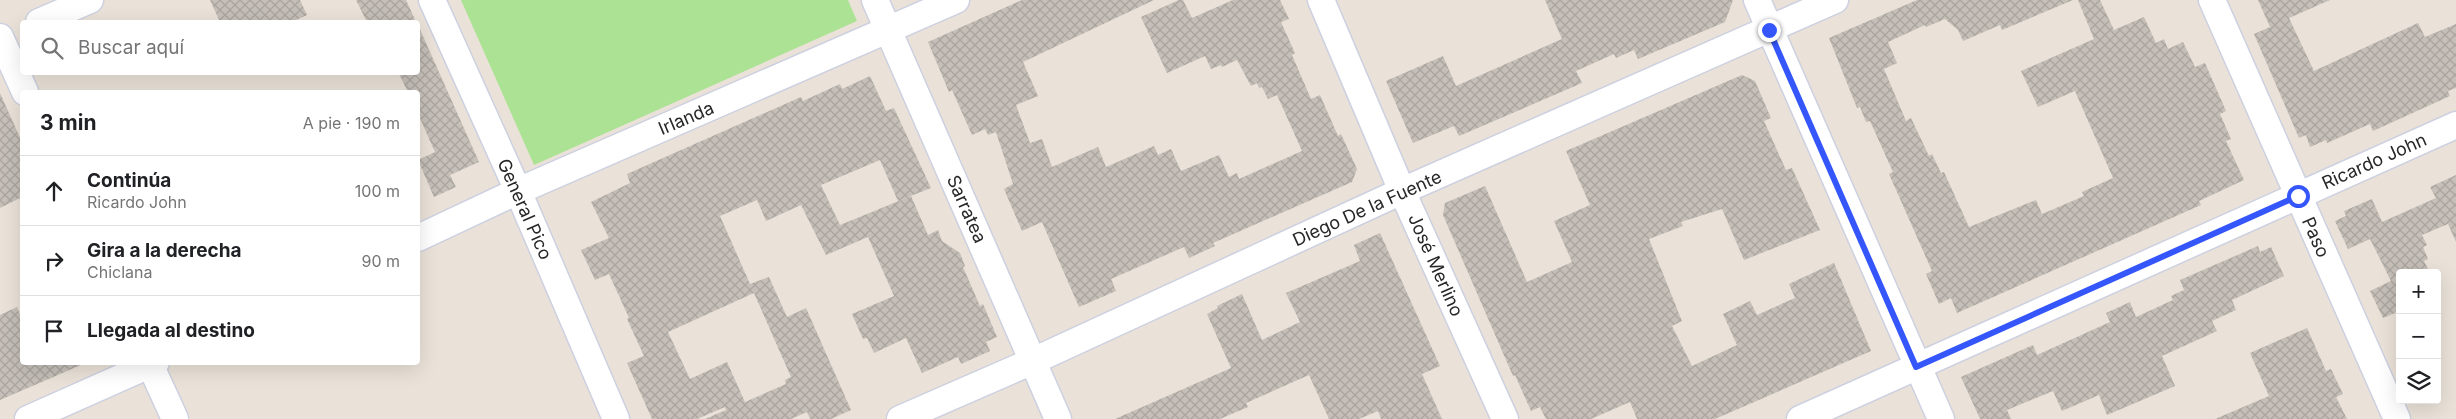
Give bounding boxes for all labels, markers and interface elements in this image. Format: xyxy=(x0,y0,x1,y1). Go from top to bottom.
route end xyxy=(1758,19,1781,42)
search box xyxy=(20,20,420,75)
icon: search xyxy=(38,34,66,62)
text: Buscar aquí xyxy=(78,36,184,59)
street label: Irlanda xyxy=(655,97,717,139)
text: 3 min xyxy=(40,110,96,135)
text: A pie · 190 m xyxy=(303,113,400,133)
street label: Ricardo John xyxy=(2318,129,2430,193)
street label: General Pico xyxy=(493,155,557,263)
street label: Diego De la Fuente xyxy=(1289,166,1445,250)
text: Continúa xyxy=(87,169,171,192)
street label: Sarratea xyxy=(943,172,991,246)
icon: ahead xyxy=(40,177,68,205)
text: 100 m xyxy=(355,181,400,201)
route start xyxy=(2287,185,2310,208)
text: Ricardo John xyxy=(87,192,187,212)
street label: José Merlino xyxy=(1404,210,1468,320)
street label: Paso xyxy=(2298,214,2334,260)
text: Gira a la derecha xyxy=(87,239,242,262)
icon: right xyxy=(40,247,68,275)
text: 90 m xyxy=(361,251,400,271)
text: Chiclana xyxy=(87,262,152,282)
map controls xyxy=(2396,269,2441,404)
button: + xyxy=(2396,269,2441,314)
button: − xyxy=(2396,314,2441,359)
icon: arrive xyxy=(40,317,68,345)
text: Llegada al destino xyxy=(87,319,255,342)
button: layers xyxy=(2396,359,2441,404)

